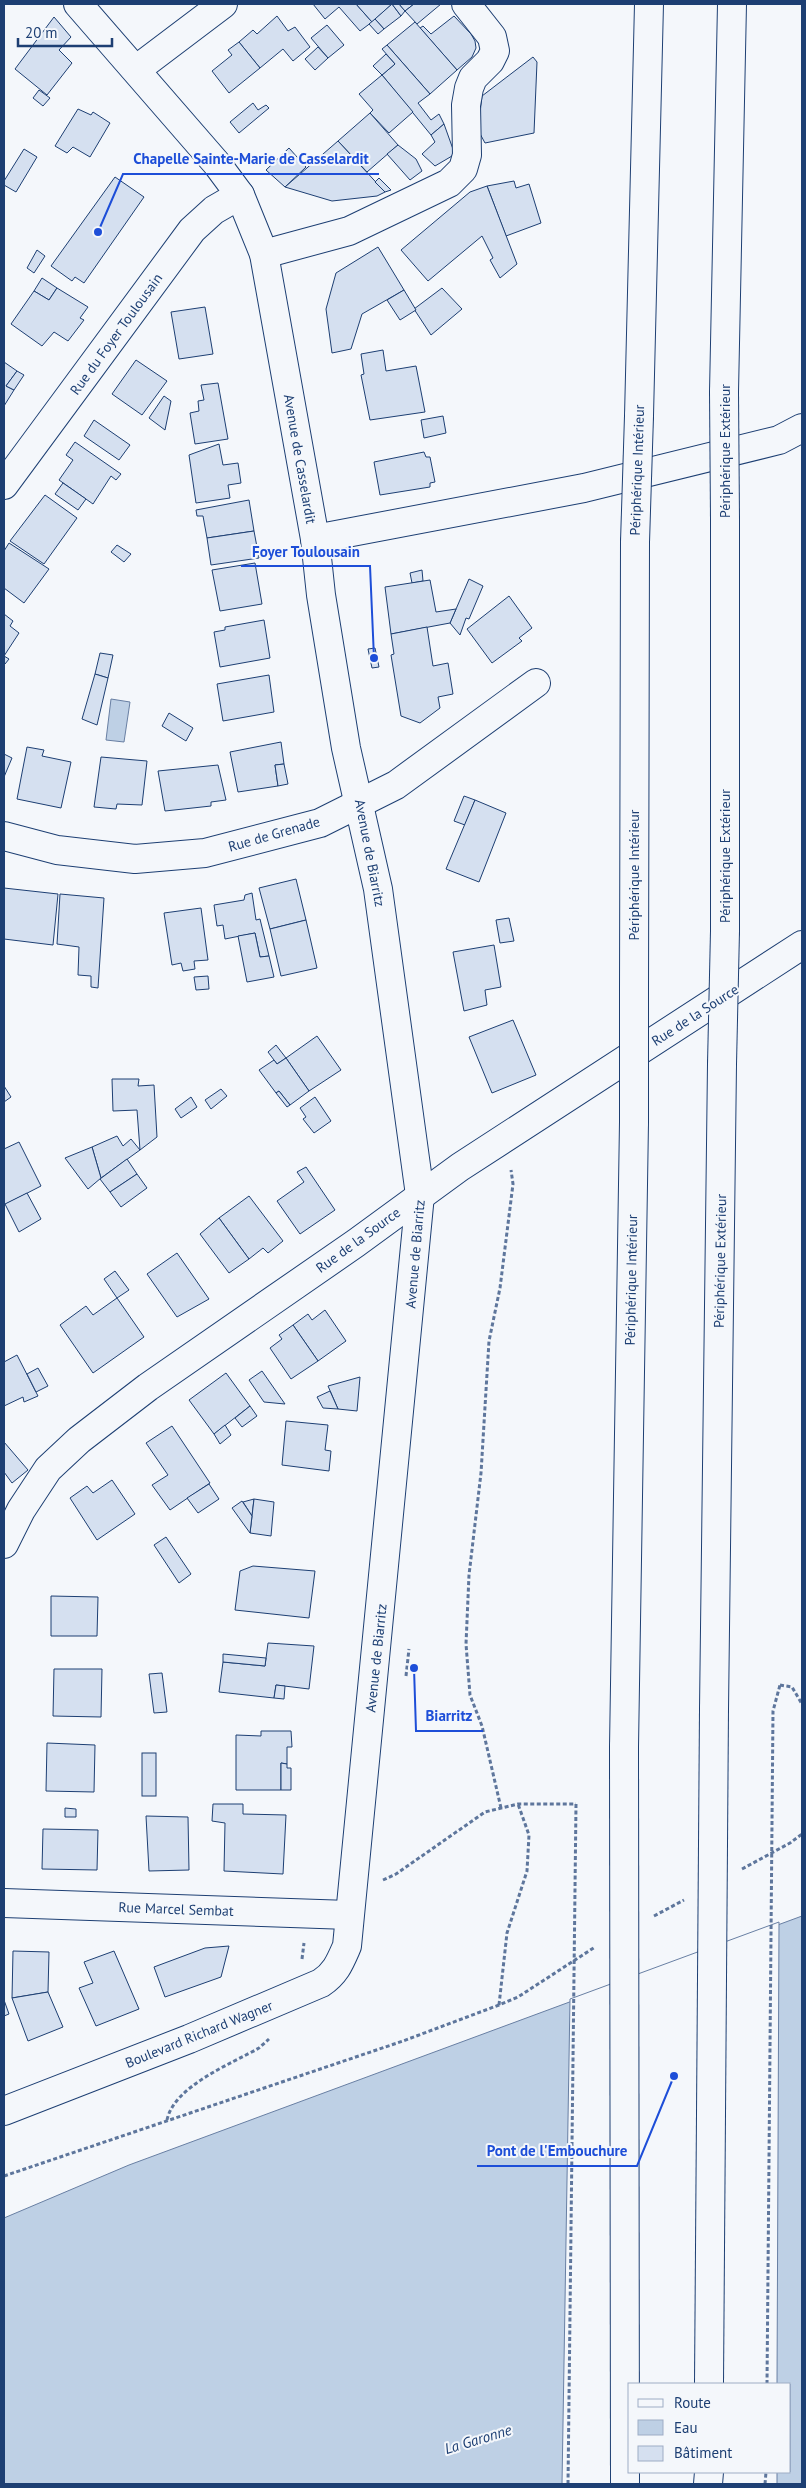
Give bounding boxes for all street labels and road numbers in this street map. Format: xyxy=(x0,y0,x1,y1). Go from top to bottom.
street label: Rue du Foyer Toulousain xyxy=(66,270,166,398)
street label: Périphérique Extérieur xyxy=(716,384,734,518)
street label: Avenue de Casselardit xyxy=(280,393,320,525)
street label: Périphérique Intérieur xyxy=(626,404,648,536)
street label: Périphérique Extérieur xyxy=(716,789,734,923)
street label: Avenue de Biarritz xyxy=(351,798,389,908)
street label: Périphérique Intérieur xyxy=(625,809,643,941)
street label: Rue de Grenade xyxy=(226,812,322,856)
street label: Rue de la Source xyxy=(648,980,742,1050)
street label: Périphérique Extérieur xyxy=(710,1194,730,1328)
street label: Avenue de Biarritz xyxy=(401,1199,429,1309)
street label: Rue de la Source xyxy=(312,1203,404,1277)
street label: Périphérique Intérieur xyxy=(621,1214,641,1346)
street label: Avenue de Biarritz xyxy=(361,1603,391,1713)
street label: Rue Marcel Sembat xyxy=(118,1898,234,1920)
street label: Boulevard Richard Wagner xyxy=(123,1996,276,2072)

